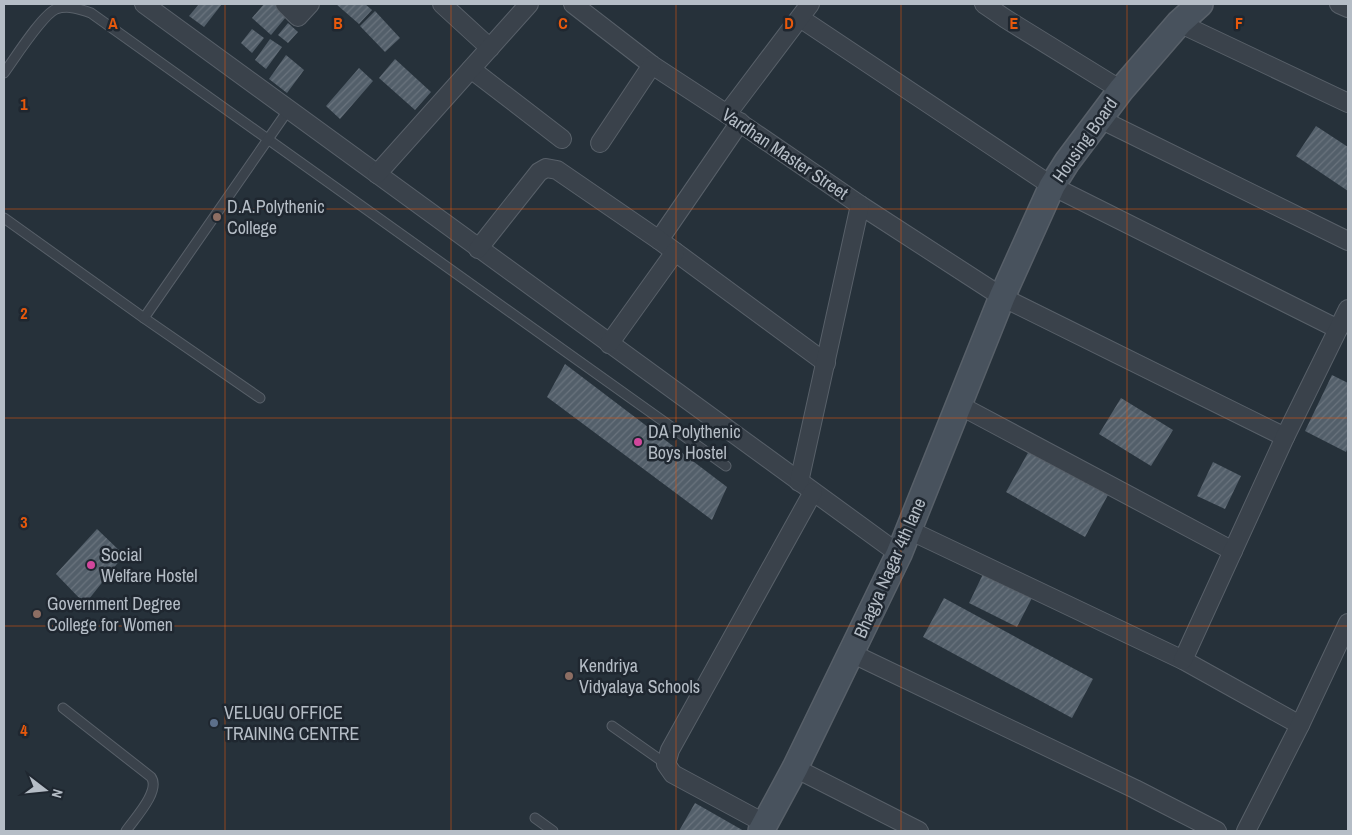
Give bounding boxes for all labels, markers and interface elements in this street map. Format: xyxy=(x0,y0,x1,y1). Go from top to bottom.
text: A xyxy=(108,12,118,34)
text: B xyxy=(333,12,343,34)
text: C xyxy=(558,12,568,34)
text: D xyxy=(784,12,794,34)
text: E xyxy=(1010,12,1019,34)
text: F xyxy=(1235,12,1243,34)
street label: Housing Board xyxy=(1046,92,1123,187)
text: 1 xyxy=(20,93,28,115)
street label: Vardhan Master Street xyxy=(717,102,853,205)
place label: D.A.Polythenic College xyxy=(227,194,325,240)
marker: D.A.Polythenic College xyxy=(211,211,223,223)
text: 2 xyxy=(20,302,28,324)
place label: DA Polythenic Boys Hostel xyxy=(648,419,741,465)
marker: DA Polythenic Boys Hostel xyxy=(632,436,644,448)
street label: Bhagya Nagar 4th lane xyxy=(847,494,932,642)
text: 3 xyxy=(20,511,28,533)
place label: Social Welfare Hostel xyxy=(101,542,198,588)
marker: Social Welfare Hostel xyxy=(85,559,97,571)
place label: Government Degree College for Women xyxy=(47,591,181,637)
marker: Government Degree College for Women xyxy=(31,608,43,620)
place label: Kendriya Vidyalaya Schools xyxy=(579,653,700,699)
marker: Kendriya Vidyalaya Schools xyxy=(563,670,575,682)
place label: VELUGU OFFICE TRAINING CENTRE xyxy=(224,700,359,746)
marker: VELUGU OFFICE TRAINING CENTRE xyxy=(208,717,220,729)
text: 4 xyxy=(20,719,28,741)
north arrow xyxy=(20,765,70,815)
text: N xyxy=(48,787,67,800)

